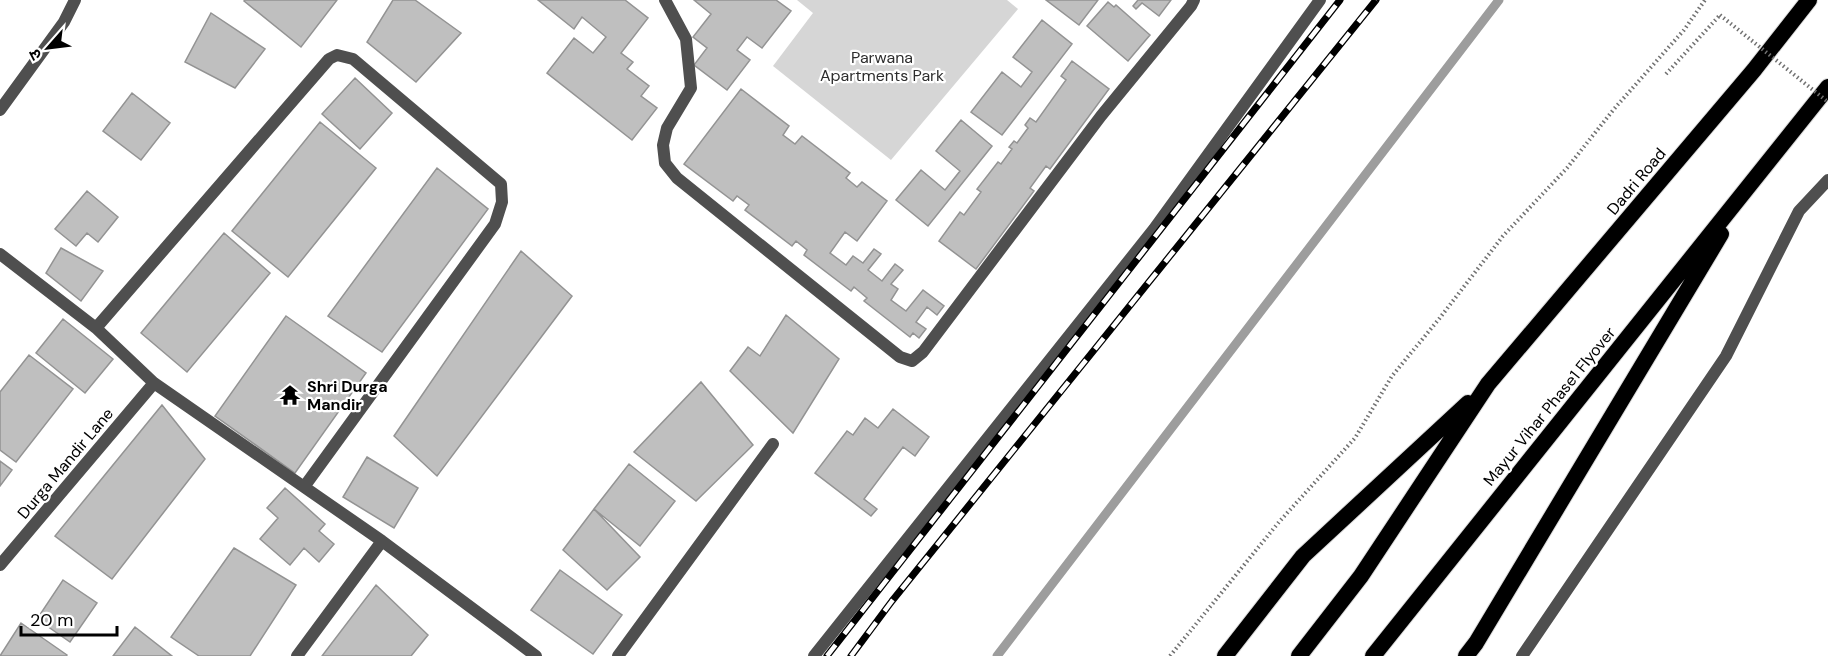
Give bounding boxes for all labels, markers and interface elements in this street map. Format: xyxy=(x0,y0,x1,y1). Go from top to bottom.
north arrow xyxy=(18,18,78,78)
text: उ xyxy=(23,45,47,64)
park label: Parwana Apartments Park xyxy=(820,47,944,86)
street label: Dadri Road xyxy=(1602,144,1670,219)
street label: Mayur Vihar Phase1 Flyover xyxy=(1479,322,1620,490)
place label: Shri Durga Mandir xyxy=(307,376,388,415)
temple icon: Shri Durga Mandir xyxy=(278,383,302,407)
street label: Durga Mandir Lane xyxy=(13,403,118,523)
scale bar xyxy=(21,599,117,637)
text: 20 m xyxy=(30,608,73,632)

